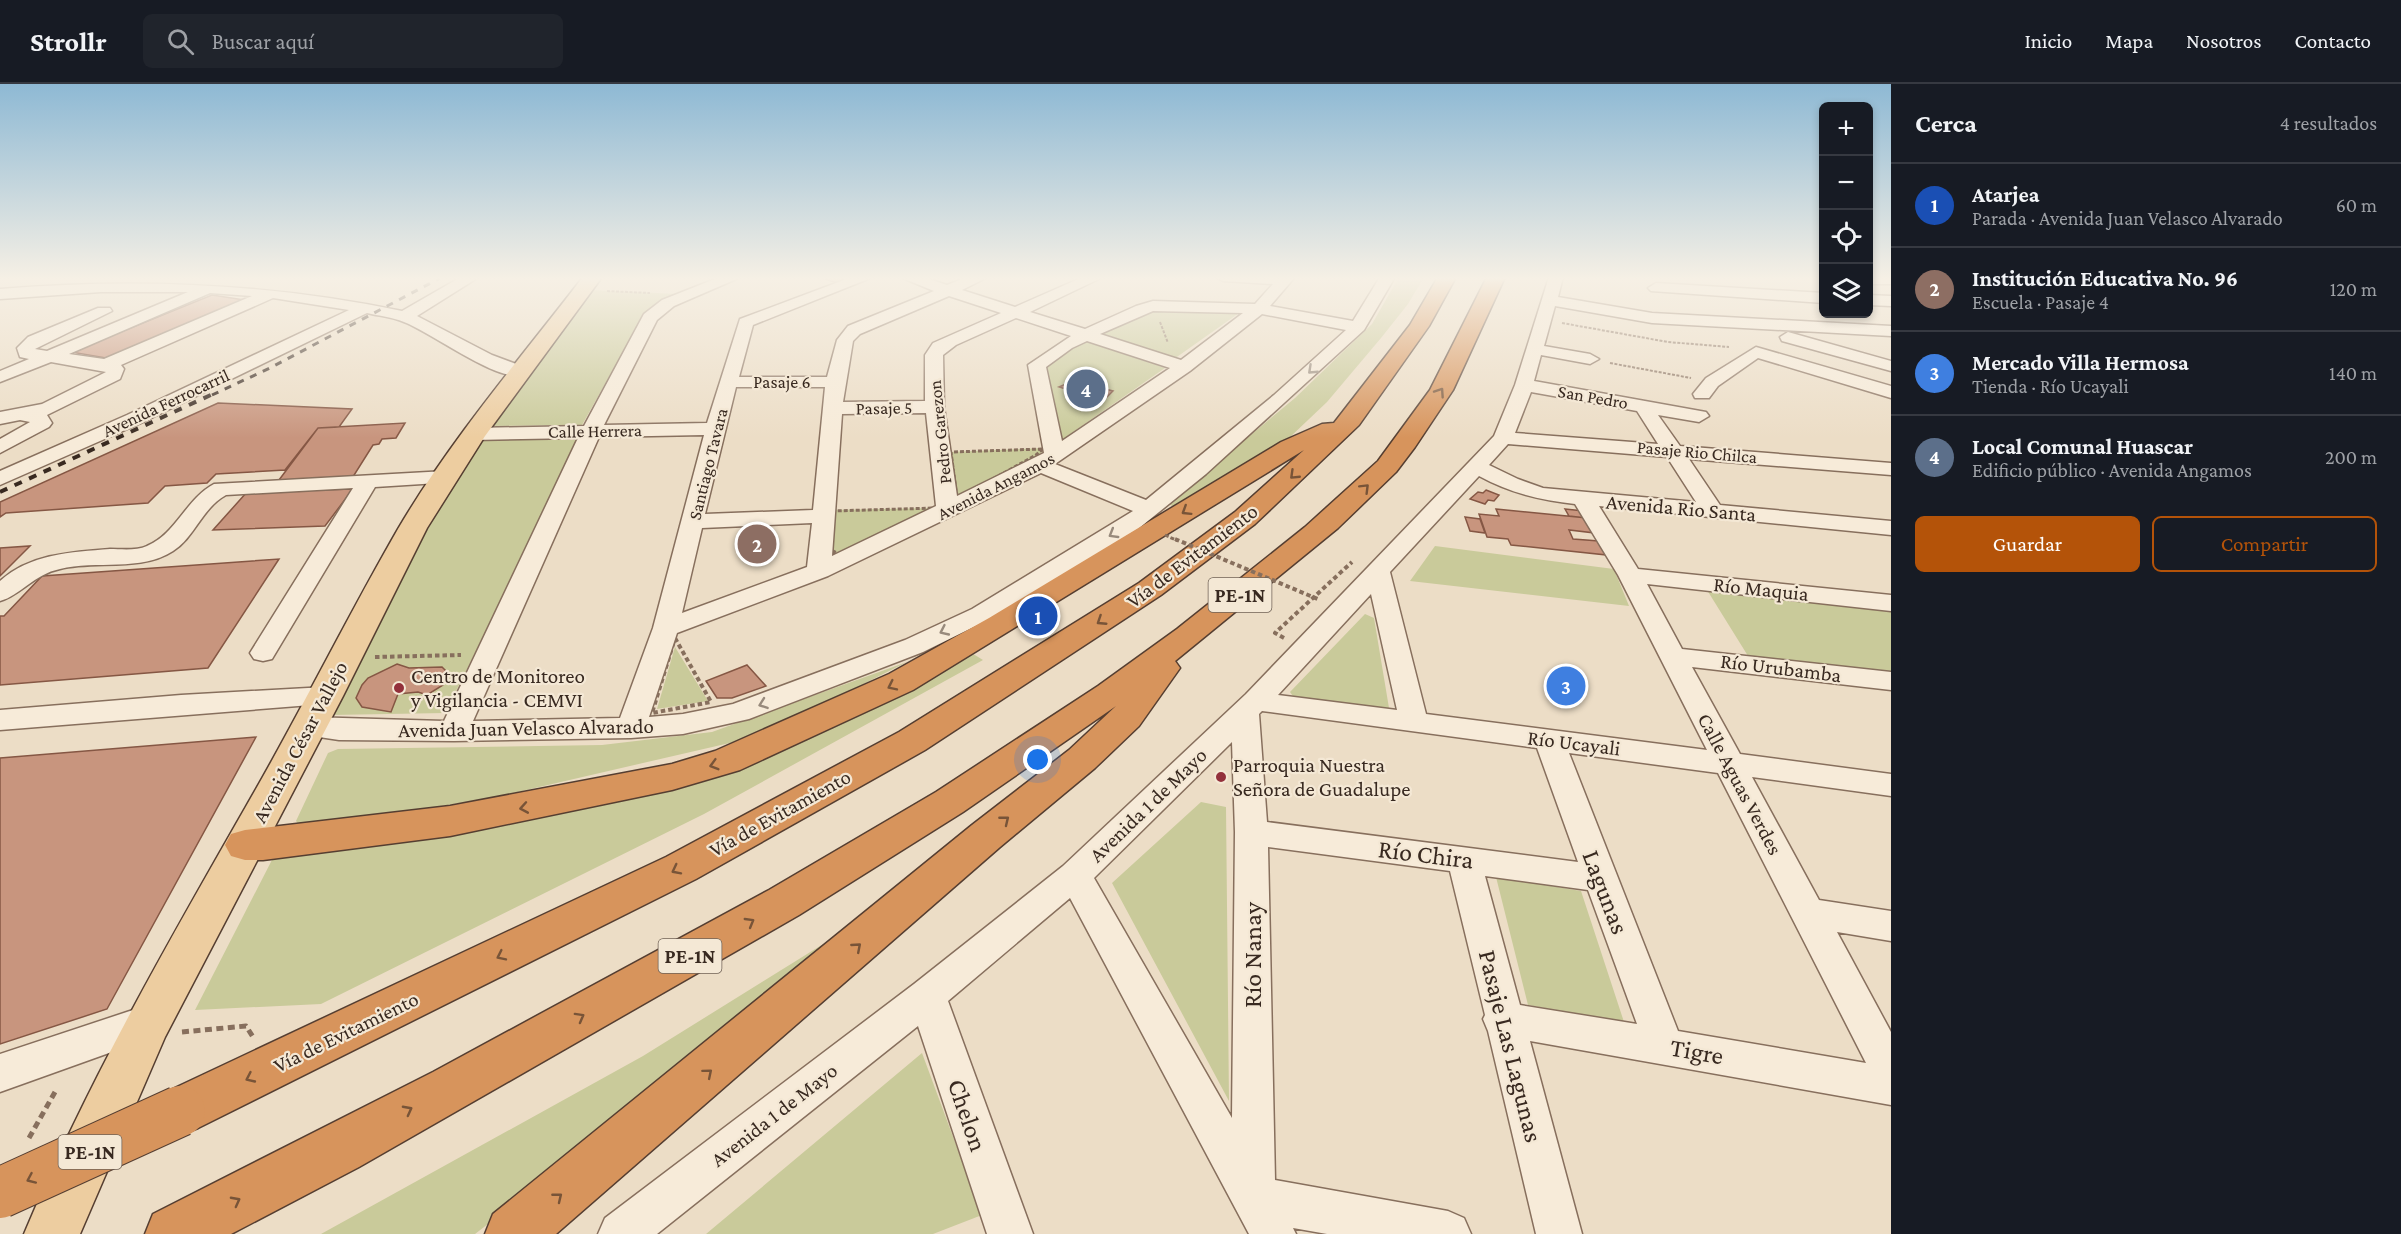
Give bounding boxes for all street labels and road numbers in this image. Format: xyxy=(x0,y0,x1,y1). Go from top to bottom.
street label: Avenida Ferrocarril xyxy=(100,365,233,441)
street label: Pasaje 6 xyxy=(753,372,811,393)
street label: Pedro Garezon xyxy=(925,379,955,485)
street label: San Pedro xyxy=(1556,381,1630,413)
street label: Pasaje 5 xyxy=(856,398,913,419)
street label: Santiago Tavara xyxy=(684,406,732,522)
street label: Calle Herrera xyxy=(548,420,642,442)
street label: Pasaje Rio Chilca xyxy=(1636,437,1758,468)
street label: Avenida Angamos xyxy=(934,448,1058,524)
street label: Avenida Rio Santa xyxy=(1605,489,1757,527)
street label: Vía de Evitamiento xyxy=(1122,499,1262,613)
street label: Río Maquia xyxy=(1712,572,1810,606)
road number: PE-1N xyxy=(1208,578,1272,612)
street label: Río Urubamba xyxy=(1719,649,1843,687)
street label: Avenida César Vallejo xyxy=(247,657,353,827)
street label: Calle Aguas Verdes xyxy=(1693,709,1787,859)
street label: Avenida Juan Velasco Alvarado xyxy=(398,714,654,742)
street label: Río Ucayali xyxy=(1526,725,1622,761)
street label: Avenida 1 de Mayo xyxy=(1084,743,1212,867)
street label: Vía de Evitamiento xyxy=(705,764,855,862)
street label: Río Chira xyxy=(1377,834,1475,875)
street label: Lagunas xyxy=(1576,846,1635,938)
street label: Río Nanay xyxy=(1238,901,1267,1008)
road number: PE-1N xyxy=(658,939,722,973)
street label: Pasaje Las Lagunas xyxy=(1473,947,1548,1145)
street label: Vía de Evitamiento xyxy=(270,987,422,1077)
street label: Tigre xyxy=(1668,1033,1726,1070)
street label: Avenida 1 de Mayo xyxy=(706,1058,842,1172)
street label: Chelon xyxy=(942,1075,993,1155)
road number: PE-1N xyxy=(58,1135,122,1169)

